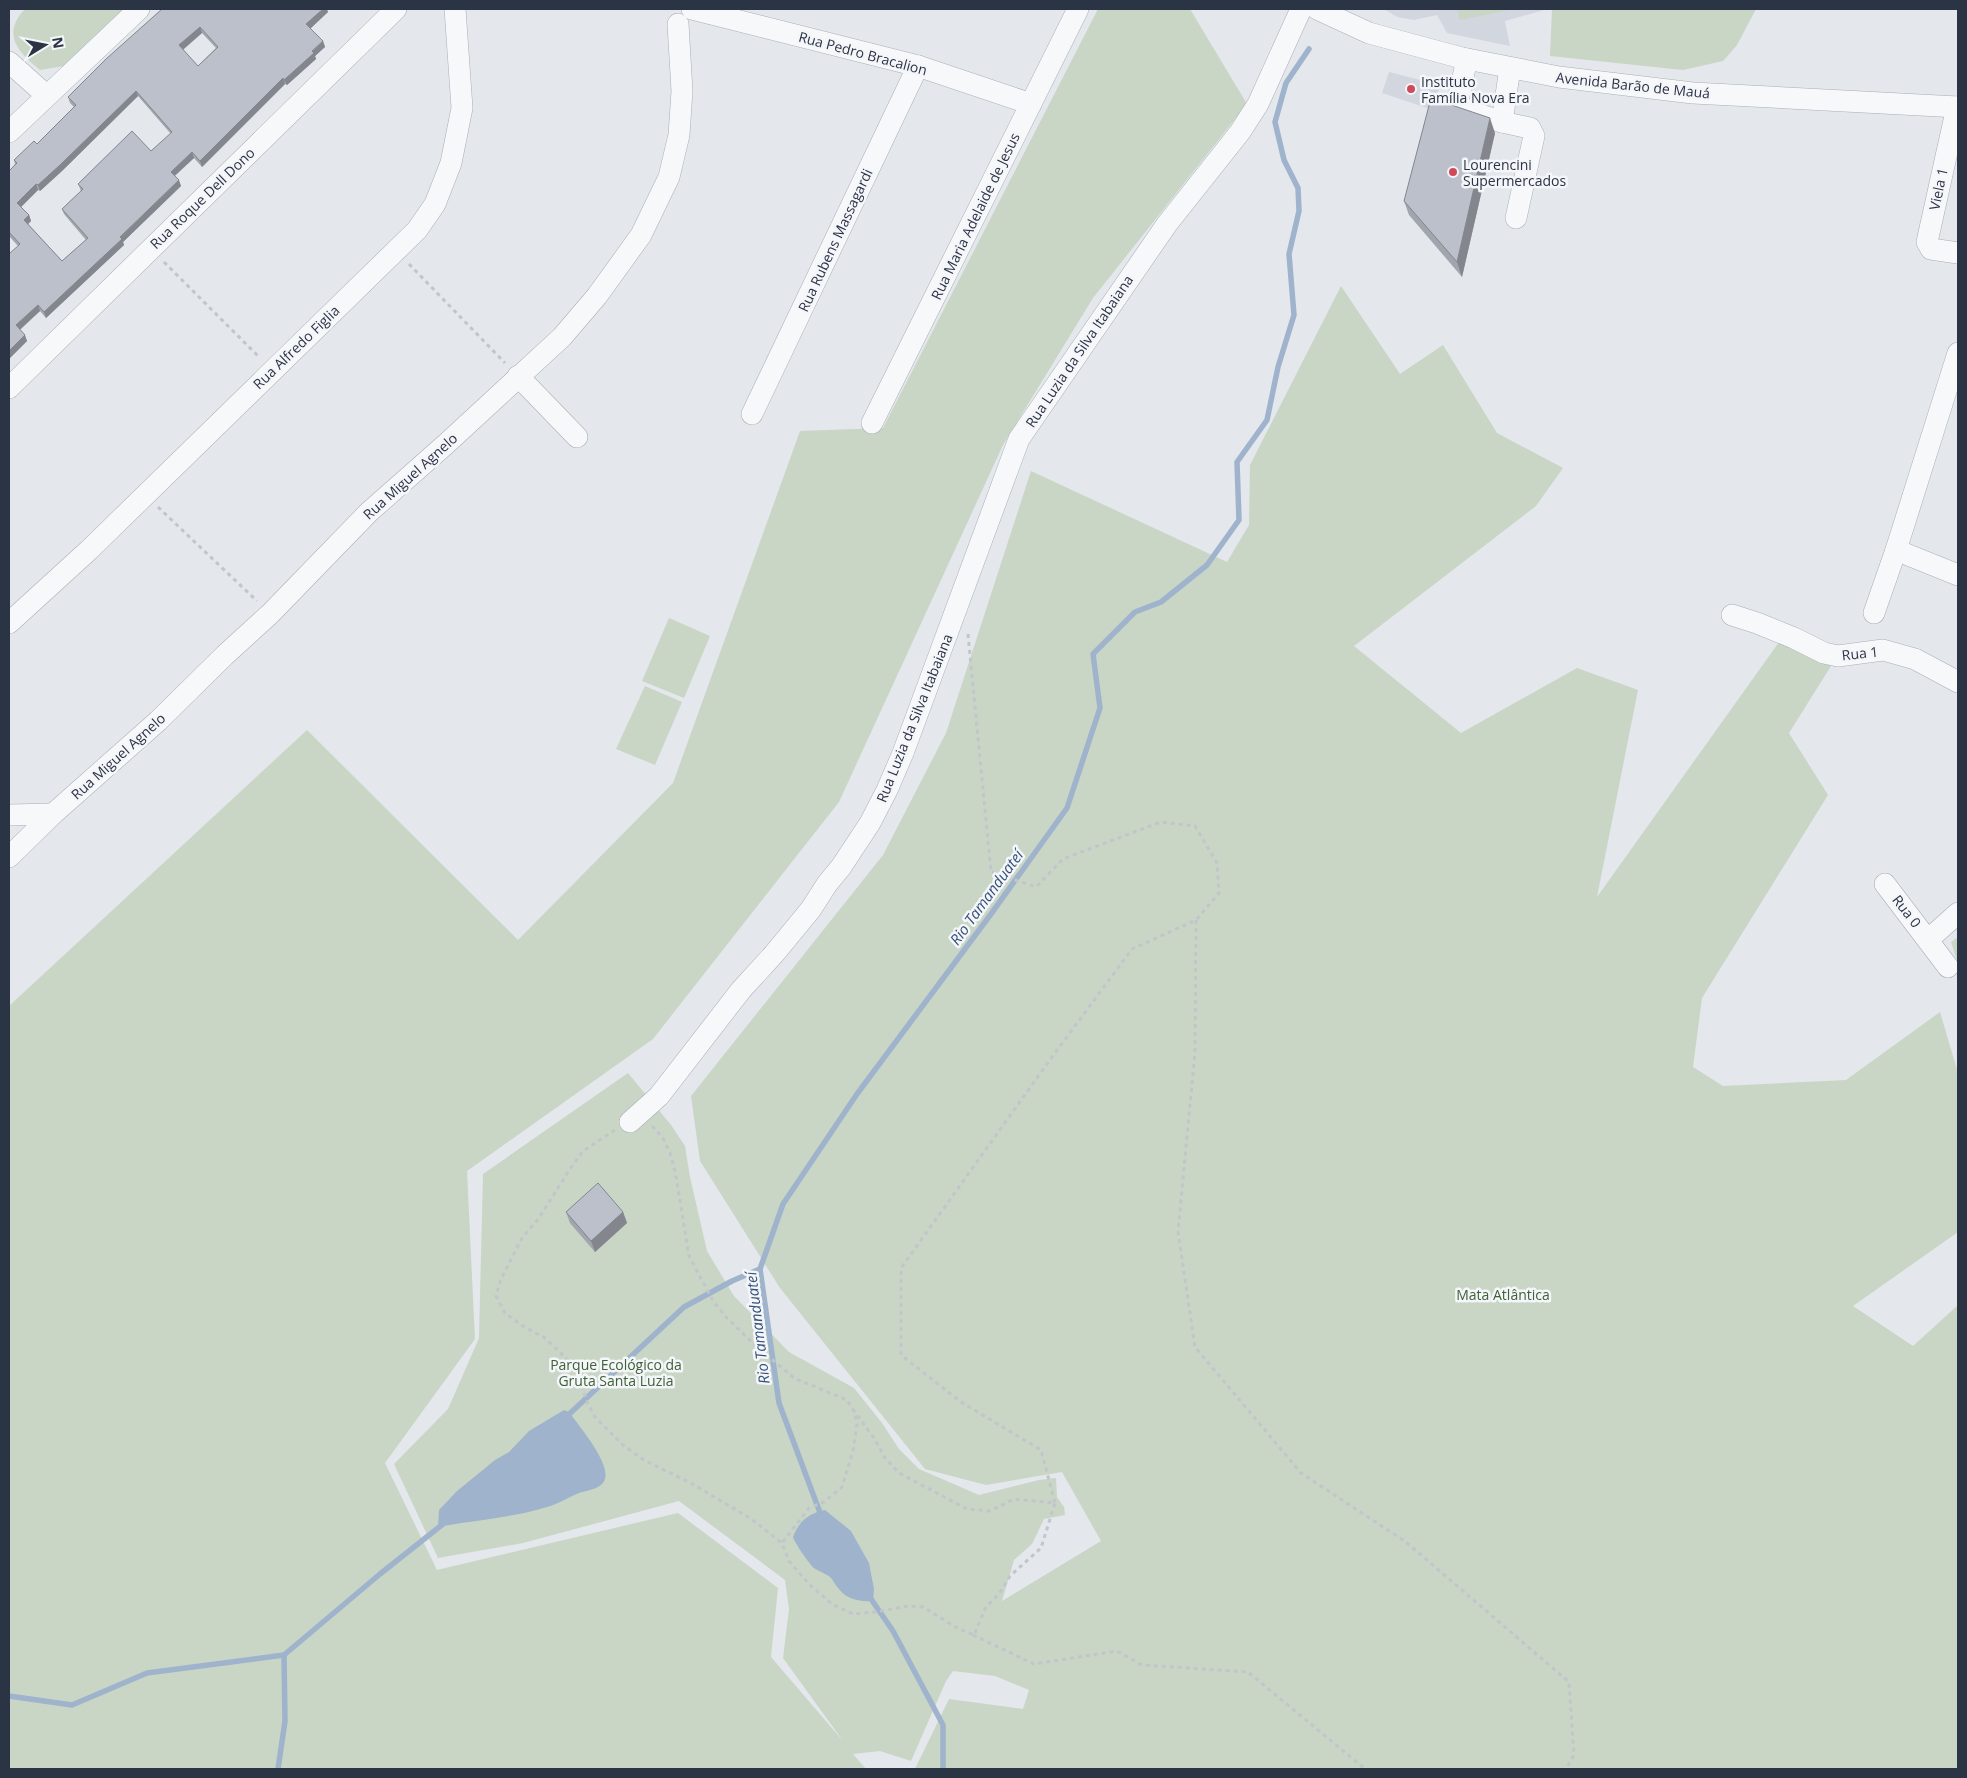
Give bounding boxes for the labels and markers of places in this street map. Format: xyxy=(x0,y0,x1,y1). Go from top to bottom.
place label: Instituto Família Nova Era xyxy=(1421,72,1530,107)
marker: Instituto Família Nova Era xyxy=(1405,83,1417,95)
place label: Lourencini Supermercados xyxy=(1463,155,1566,190)
marker: Lourencini Supermercados xyxy=(1447,166,1459,178)

